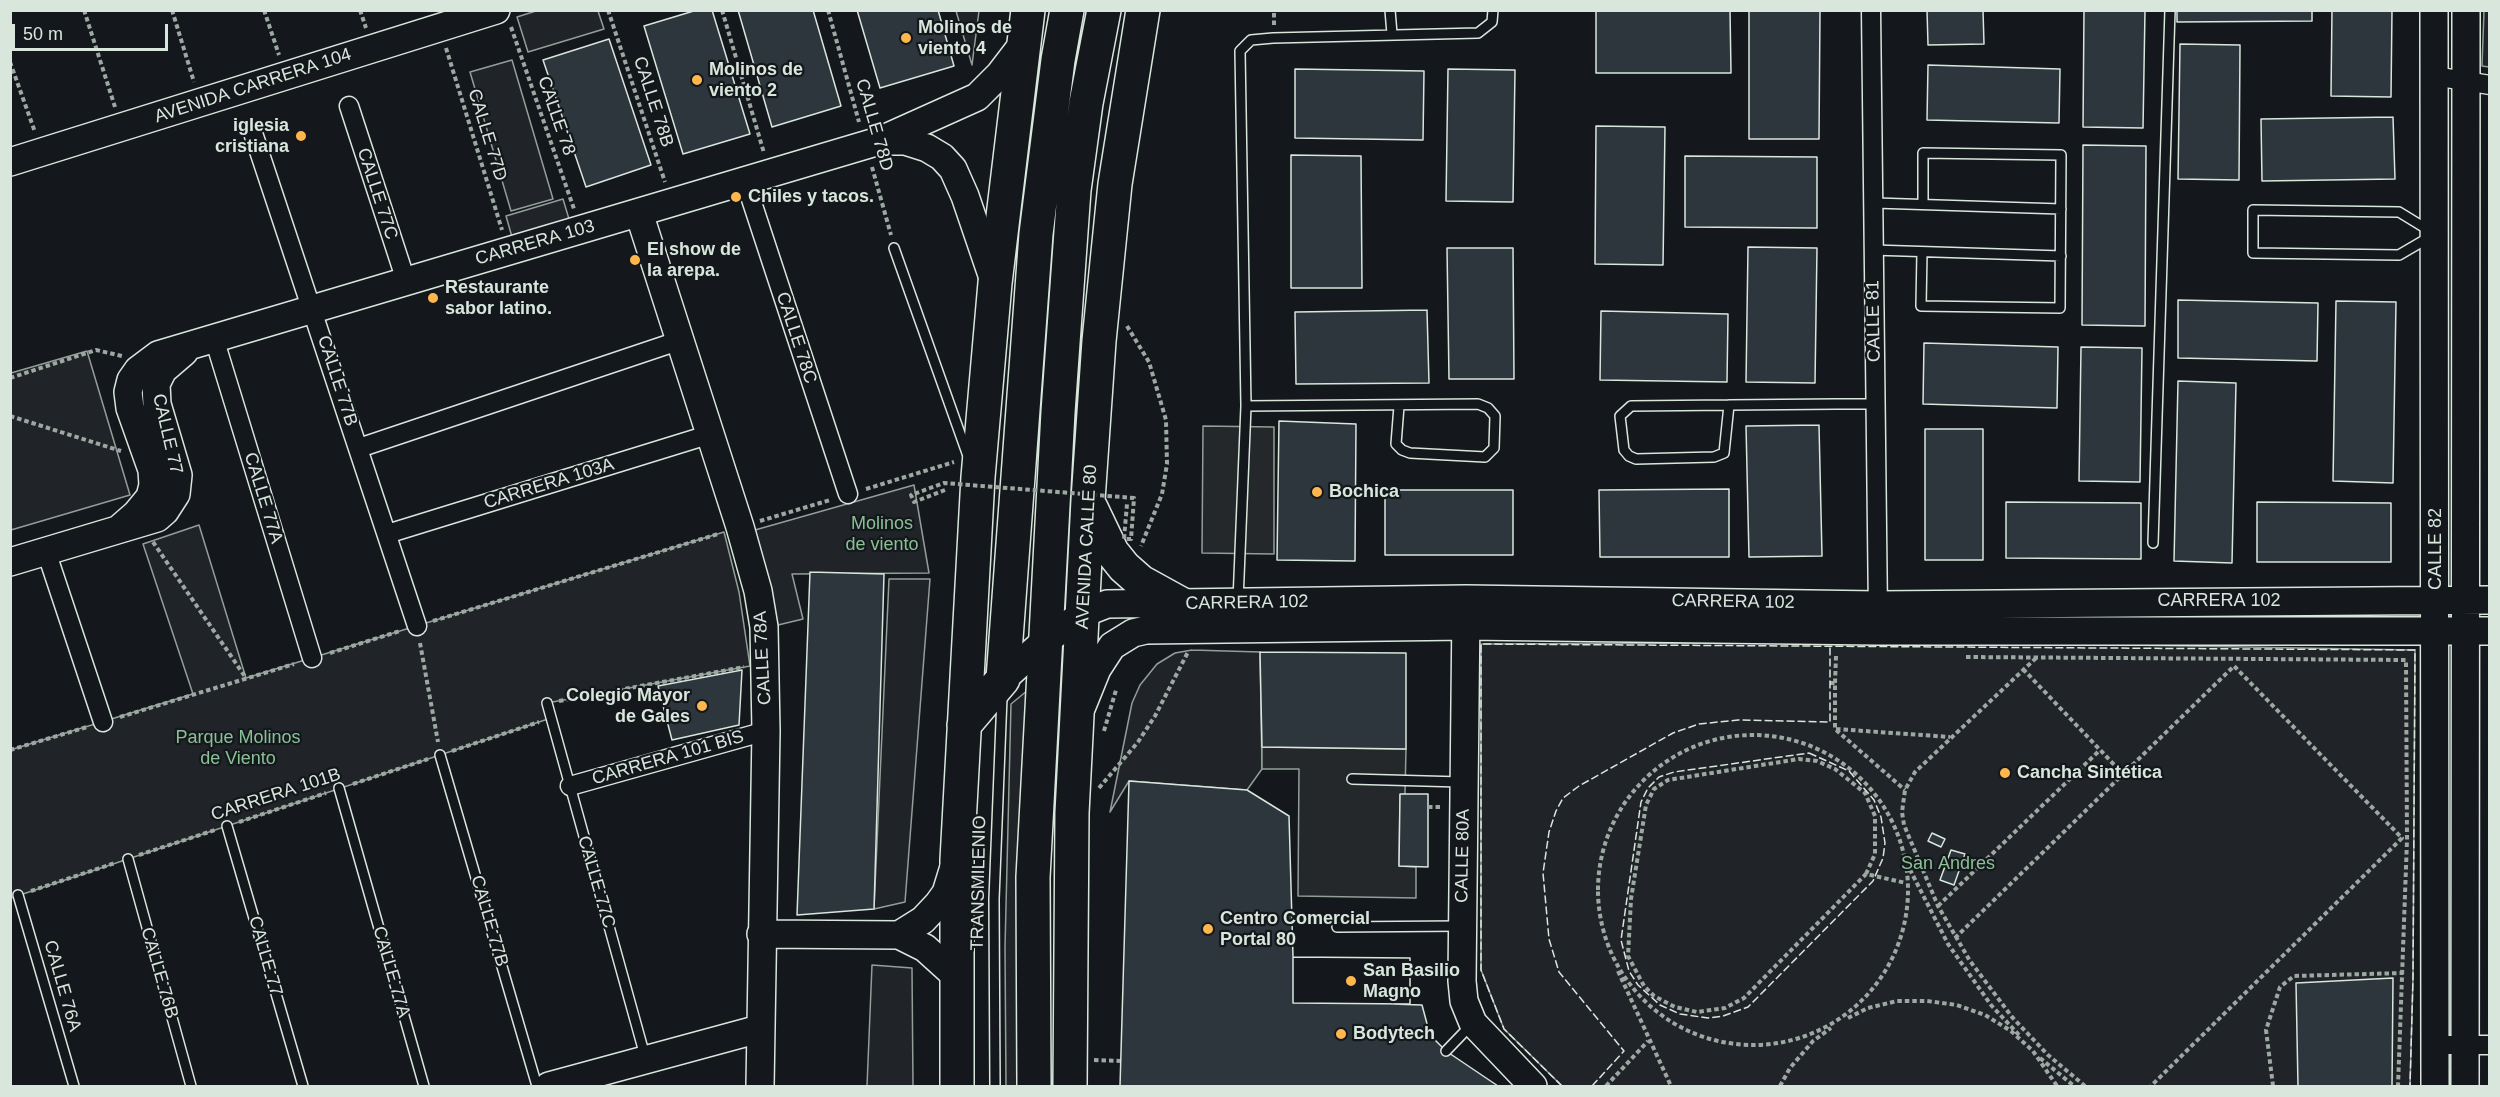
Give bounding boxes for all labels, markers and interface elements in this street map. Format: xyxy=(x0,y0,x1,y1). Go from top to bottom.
scale bar xyxy=(15,12,171,50)
place label: Molinos de viento 4 xyxy=(918,17,1012,60)
text: 50 m xyxy=(23,24,63,44)
marker: Molinos de viento 4 xyxy=(899,31,913,45)
street label: AVENIDA CARRERA 104 xyxy=(152,44,354,128)
street label: CALLE 78B xyxy=(628,54,678,150)
place label: Molinos de viento 2 xyxy=(709,59,803,101)
marker: Molinos de viento 2 xyxy=(690,73,704,87)
street label: CALLE 78 xyxy=(532,74,580,158)
street label: CALLE 78D xyxy=(851,76,897,174)
street label: CALLE 77D xyxy=(463,86,511,184)
place label: iglesia cristiana xyxy=(215,115,289,158)
marker: iglesia cristiana xyxy=(294,129,308,143)
street label: CALLE 77C xyxy=(352,145,402,243)
place label: Chiles y tacos. xyxy=(748,186,874,208)
marker: Chiles y tacos. xyxy=(729,190,743,204)
street label: CARRERA 103 xyxy=(473,216,597,270)
place label: El show de la arepa. xyxy=(647,239,741,282)
marker: El show de la arepa. xyxy=(628,253,642,267)
place label: Restaurante sabor latino. xyxy=(445,277,552,320)
street label: CALLE 81 xyxy=(1862,280,1886,362)
street label: CALLE 78C xyxy=(771,289,821,387)
marker: Restaurante sabor latino. xyxy=(426,291,440,305)
street label: CALLE 77B xyxy=(312,333,362,429)
street label: CALLE 77 xyxy=(147,392,187,476)
street label: CALLE 77A xyxy=(239,450,287,546)
street label: CARRERA 103A xyxy=(481,454,617,514)
street label: AVENIDA CALLE 80 xyxy=(1072,464,1102,630)
place label: Bochica xyxy=(1329,481,1399,503)
marker: Bochica xyxy=(1310,485,1324,499)
street label: CALLE 82 xyxy=(2425,508,2447,590)
park label: Molinos de viento xyxy=(845,513,919,556)
street label: CARRERA 102 xyxy=(1671,590,1795,614)
street label: CARRERA 102 xyxy=(2157,590,2281,612)
street label: CARRERA 102 xyxy=(1185,591,1309,615)
street label: CALLE 78A xyxy=(750,610,776,706)
place label: Colegio Mayor de Gales xyxy=(566,685,690,728)
marker: Colegio Mayor de Gales xyxy=(695,699,709,713)
street label: CARRERA 101 BIS xyxy=(590,726,746,790)
park label: Parque Molinos de Viento xyxy=(175,727,301,770)
place label: Cancha Sintética xyxy=(2017,762,2162,784)
street label: CARRERA 101B xyxy=(208,764,344,826)
marker: Cancha Sintética xyxy=(1998,766,2012,780)
street label: CALLE 80A xyxy=(1451,809,1475,903)
street label: TRANSMILENIO xyxy=(967,815,991,951)
street label: CALLE 77C xyxy=(573,833,619,931)
park label: San Andres xyxy=(1901,853,1995,875)
street label: CALLE 77B xyxy=(466,873,512,969)
place label: Centro Comercial Portal 80 xyxy=(1220,908,1370,950)
street label: CALLE 77 xyxy=(243,914,287,998)
marker: Centro Comercial Portal 80 xyxy=(1201,922,1215,936)
street label: CALLE 77A xyxy=(368,924,414,1020)
street label: CALLE 76B xyxy=(136,925,182,1021)
street label: CALLE 76A xyxy=(39,938,85,1034)
place label: San Basilio Magno xyxy=(1363,960,1460,1002)
marker: San Basilio Magno xyxy=(1344,974,1358,988)
place label: Bodytech xyxy=(1353,1023,1435,1045)
marker: Bodytech xyxy=(1334,1027,1348,1041)

